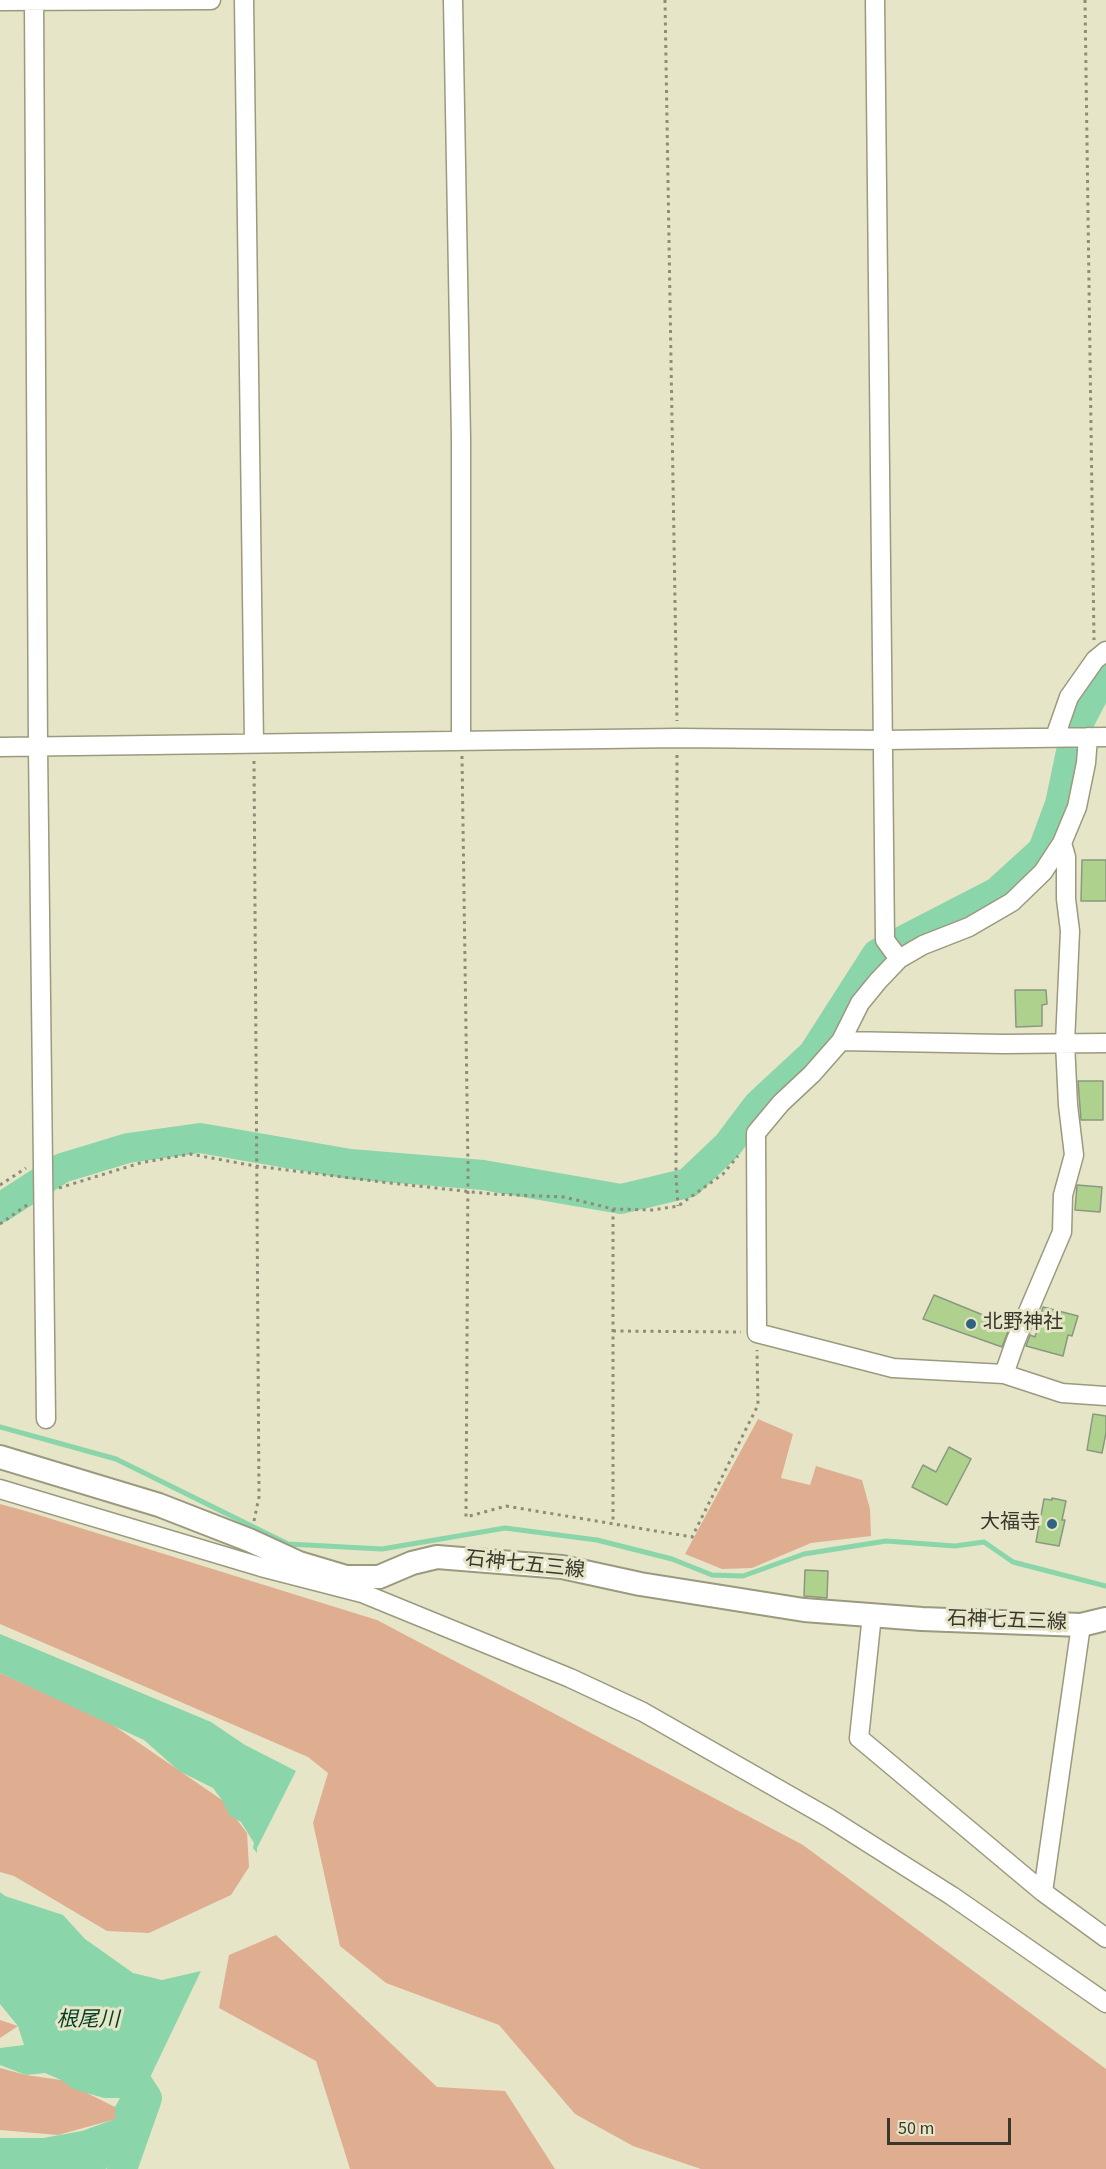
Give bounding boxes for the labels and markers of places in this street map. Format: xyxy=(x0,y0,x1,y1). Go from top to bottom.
place label: 北野神社 xyxy=(983,1312,1063,1336)
marker: 北野神社 xyxy=(964,1317,978,1331)
place label: 大福寺 xyxy=(980,1512,1040,1536)
marker: 大福寺 xyxy=(1045,1517,1059,1531)

